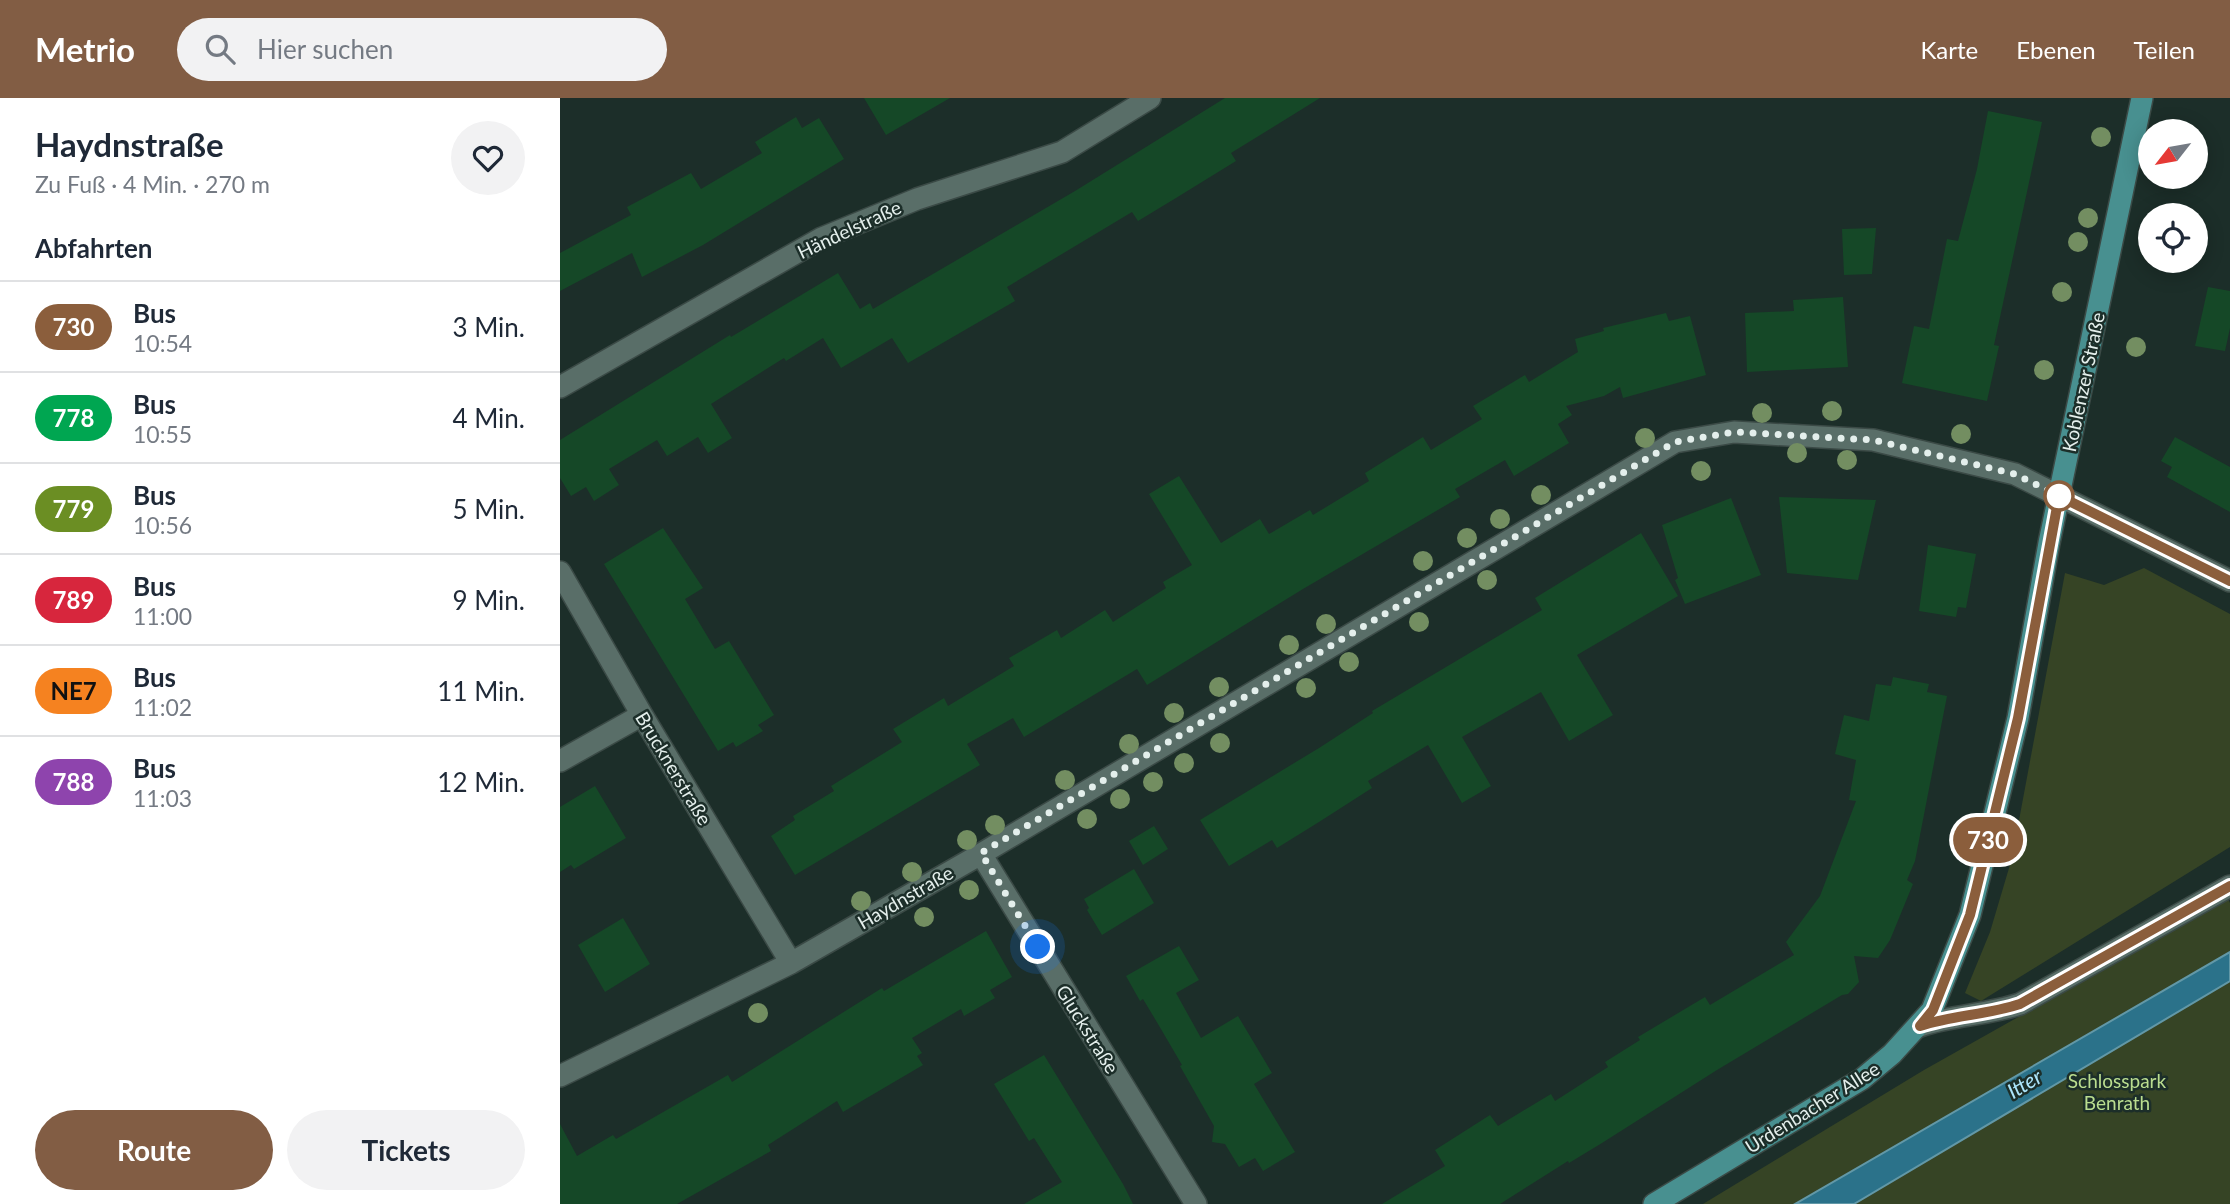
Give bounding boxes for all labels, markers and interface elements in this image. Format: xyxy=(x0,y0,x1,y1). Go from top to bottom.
search box xyxy=(177,18,667,81)
text: Metrio xyxy=(35,29,135,69)
icon: search xyxy=(201,30,239,68)
text: Hier suchen xyxy=(257,33,393,65)
text: Karte xyxy=(1921,35,1978,64)
text: Ebenen xyxy=(2016,35,2096,64)
text: Teilen xyxy=(2134,35,2195,64)
north arrow xyxy=(2138,119,2208,189)
map controls xyxy=(2138,119,2208,273)
button: heart xyxy=(451,121,525,195)
text: Haydnstraße xyxy=(35,124,224,164)
text: Zu Fuß · 4 Min. · 270 m xyxy=(35,170,270,198)
street label: Händelstraße xyxy=(794,195,904,263)
button: locate xyxy=(2138,203,2208,273)
text: Abfahrten xyxy=(35,232,153,264)
text: Bus xyxy=(133,297,176,329)
street label: Koblenzer Straße xyxy=(2057,310,2109,454)
text: 3 Min. xyxy=(452,311,525,343)
text: 730 xyxy=(53,312,94,341)
text: 10:54 xyxy=(133,329,192,357)
text: Bus xyxy=(133,388,176,420)
text: 4 Min. xyxy=(452,402,525,434)
text: 778 xyxy=(53,403,94,432)
text: 10:55 xyxy=(133,420,192,448)
text: Bus xyxy=(133,479,176,511)
unlabelled marker xyxy=(2044,481,2074,511)
text: 5 Min. xyxy=(452,493,525,525)
text: 779 xyxy=(53,494,94,523)
text: 10:56 xyxy=(133,511,192,539)
text: Bus xyxy=(133,570,176,602)
text: 9 Min. xyxy=(452,584,525,616)
text: 789 xyxy=(53,585,94,614)
text: 11:00 xyxy=(133,602,192,630)
text: Bus xyxy=(133,661,176,693)
text: 11 Min. xyxy=(437,675,525,707)
text: NE7 xyxy=(50,676,97,705)
text: 11:02 xyxy=(133,693,192,721)
street label: Brucknerstraße xyxy=(631,707,717,829)
text: Bus xyxy=(133,752,176,784)
text: 12 Min. xyxy=(437,766,525,798)
text: 788 xyxy=(53,767,94,796)
text: 11:03 xyxy=(133,784,192,812)
line badge: 730 xyxy=(1948,817,2028,863)
text: 730 xyxy=(1967,825,2009,854)
street label: Haydnstraße xyxy=(853,860,957,934)
your location xyxy=(1020,929,1055,964)
street label: Gluckstraße xyxy=(1052,981,1124,1077)
street label: Urdenbacher Allee xyxy=(1741,1056,1883,1158)
water label: Itter xyxy=(2002,1063,2047,1103)
park label: Schlosspark Benrath xyxy=(2068,1069,2166,1114)
button: Route xyxy=(35,1110,273,1190)
button: Tickets xyxy=(287,1110,525,1190)

